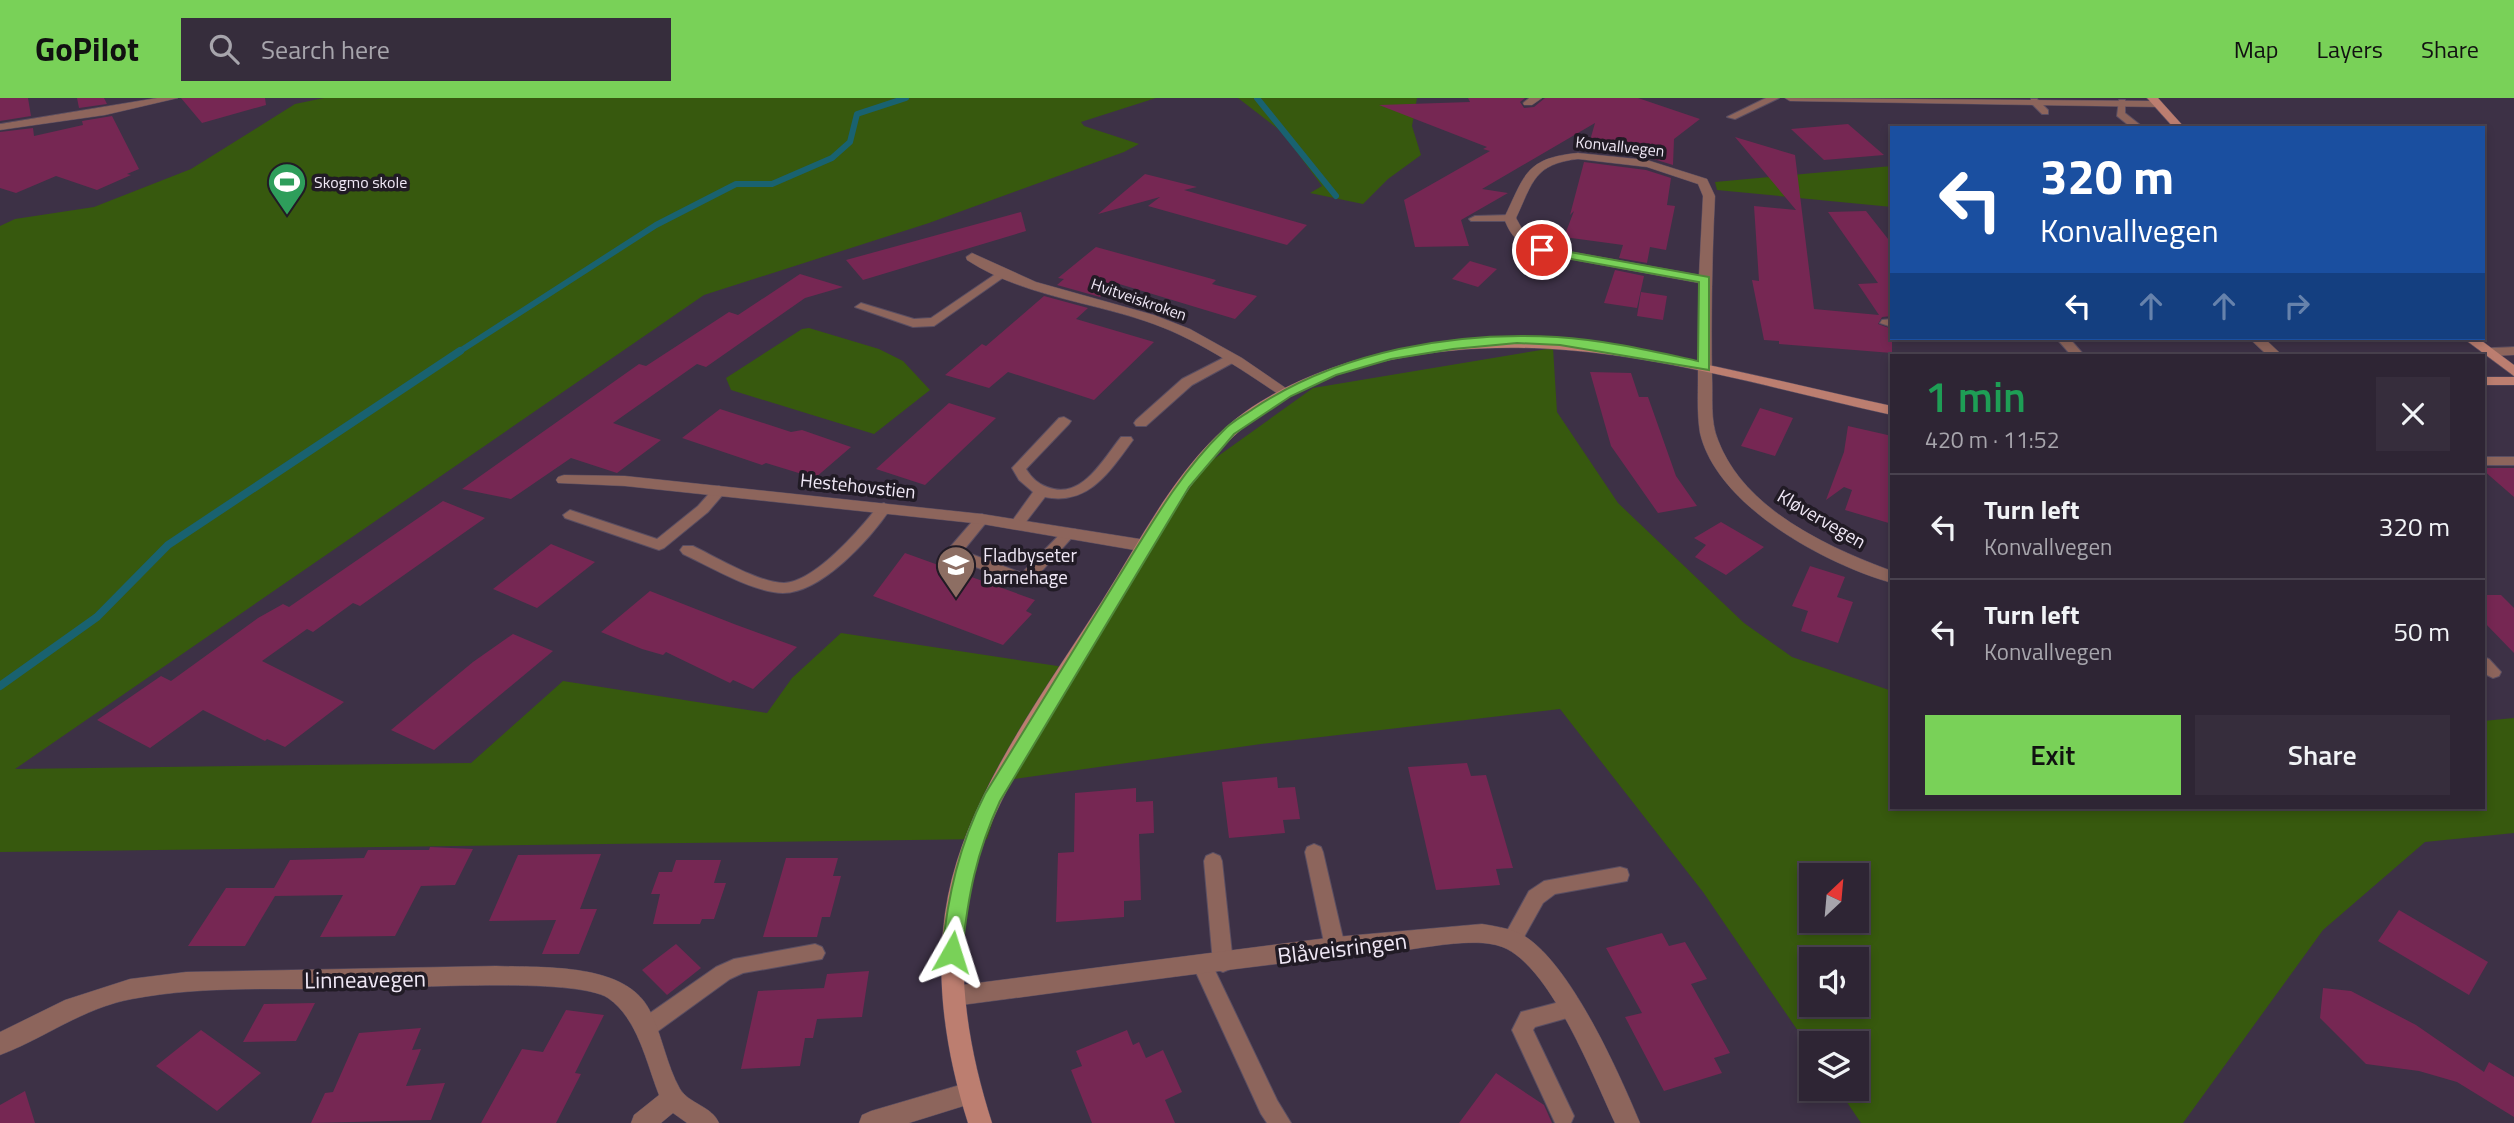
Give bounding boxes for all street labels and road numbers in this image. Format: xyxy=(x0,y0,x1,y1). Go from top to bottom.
street label: Konvallvegen xyxy=(1574,129,1666,163)
street label: Hvitveiskroken xyxy=(1088,271,1190,327)
street label: Hestehovstien xyxy=(799,465,917,505)
street label: Kløvervegen xyxy=(1772,481,1872,555)
street label: Blåveisringen xyxy=(1275,923,1409,973)
street label: Linneavegen xyxy=(304,960,426,998)

